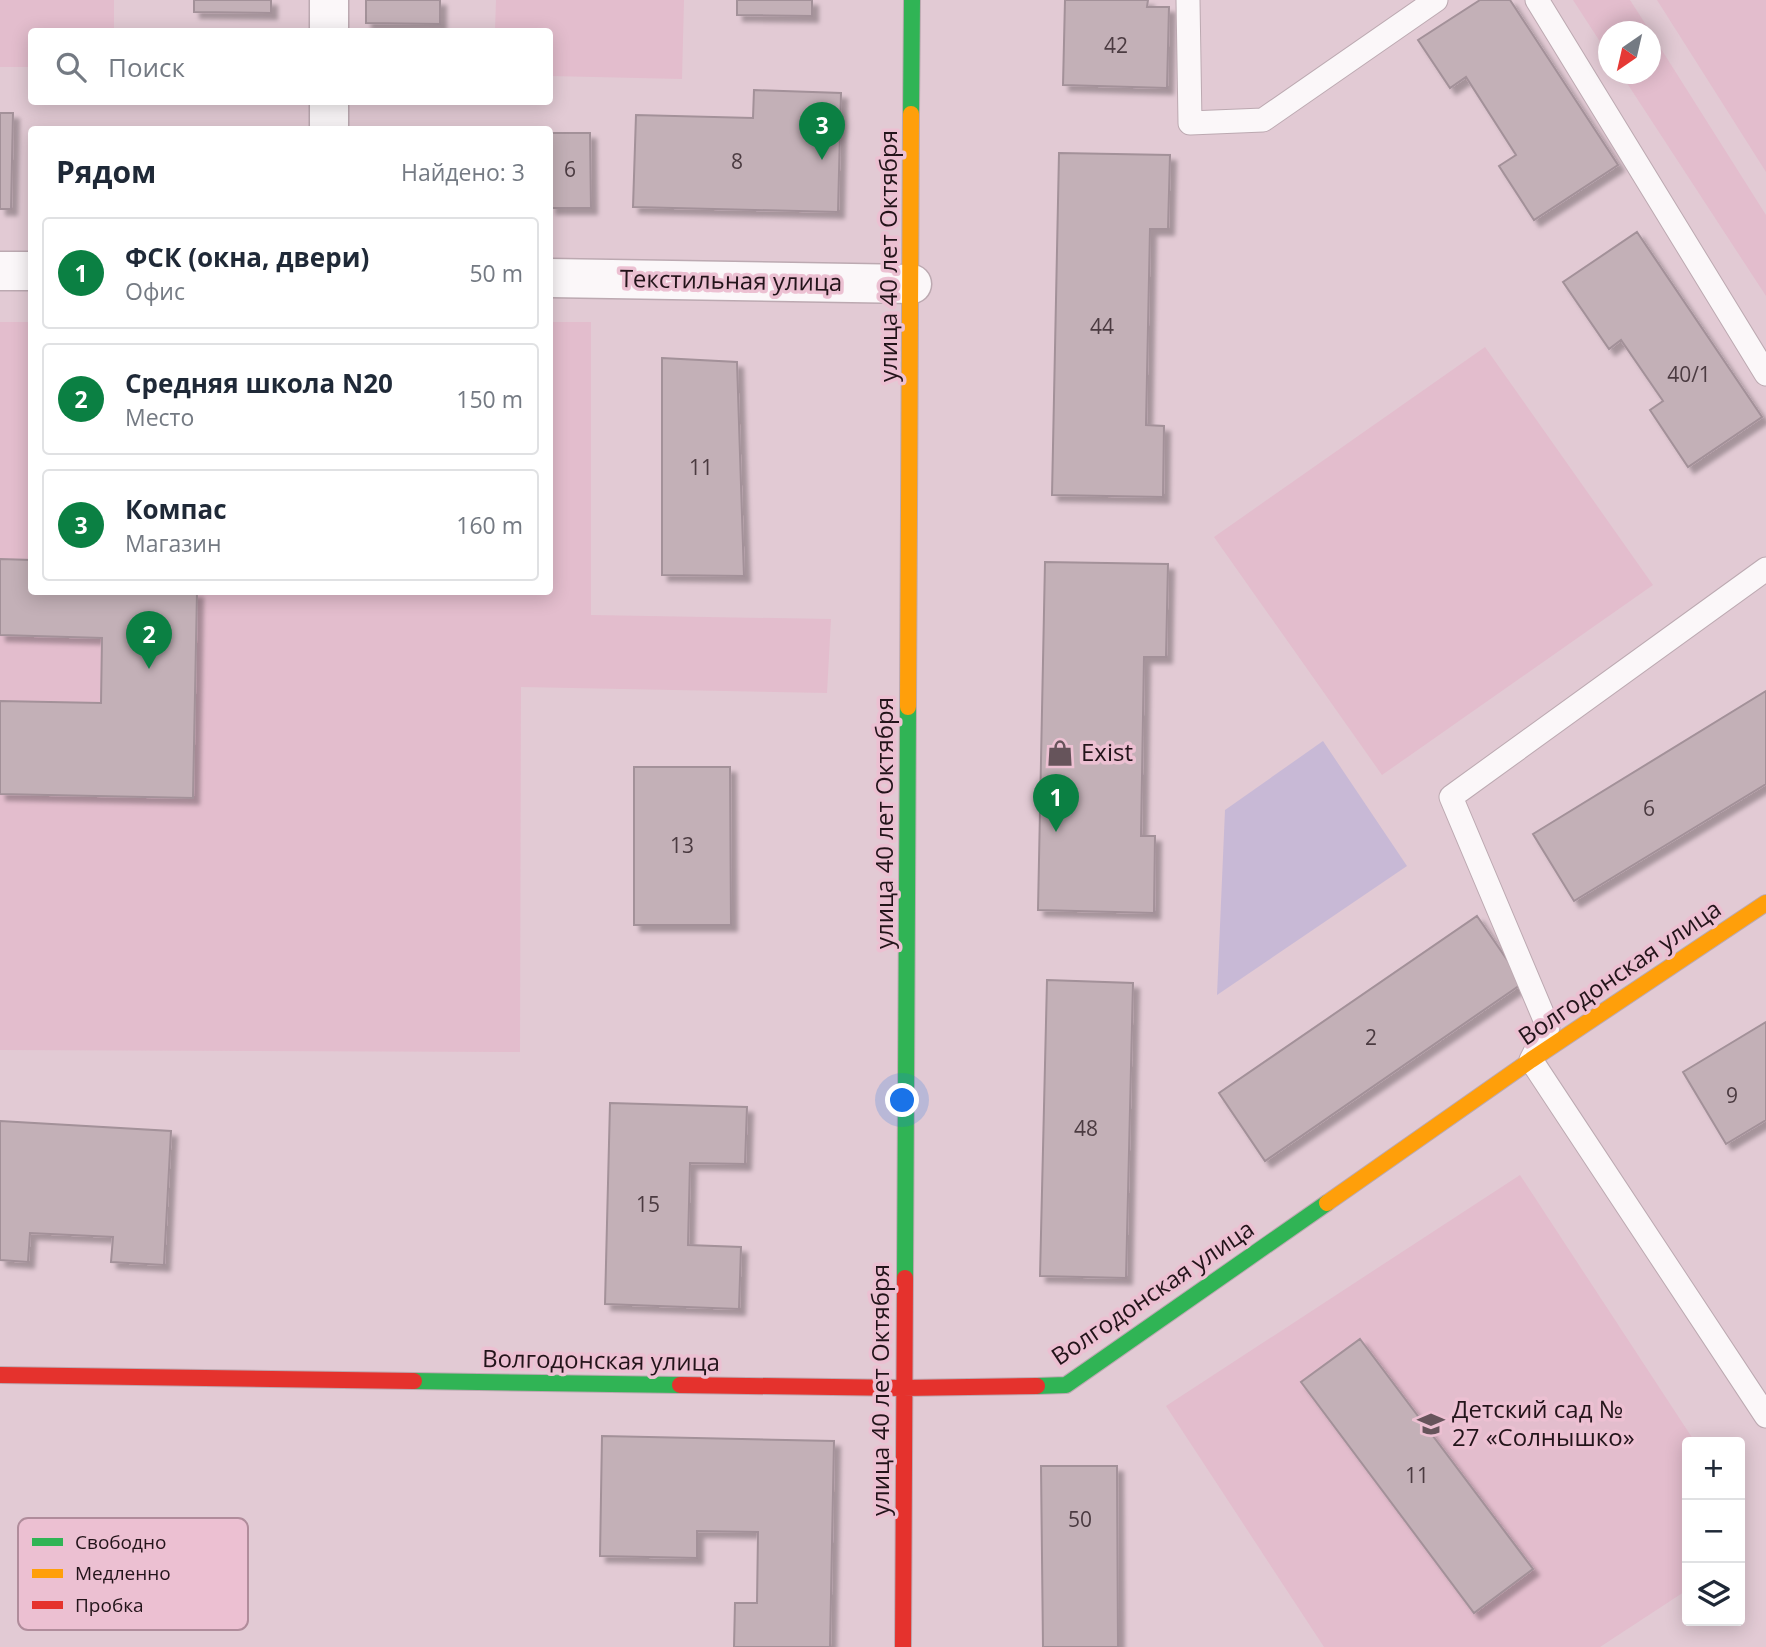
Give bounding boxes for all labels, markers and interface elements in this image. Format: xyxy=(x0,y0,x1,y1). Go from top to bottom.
north arrow xyxy=(1598,21,1661,84)
search box xyxy=(28,28,553,105)
house number: 42 xyxy=(1104,31,1128,59)
icon: search xyxy=(52,48,90,86)
text: Поиск xyxy=(108,49,185,85)
pin: 3 xyxy=(799,102,845,160)
street label: улица 40 лет Октября xyxy=(871,130,904,382)
house number: 8 xyxy=(731,147,743,175)
text: Рядом xyxy=(56,151,156,192)
house number: 6 xyxy=(564,155,576,183)
text: Найдено: 3 xyxy=(401,156,525,188)
text: ФСК (окна, двери) xyxy=(125,239,369,275)
text: 1 xyxy=(74,257,88,289)
text: 50 m xyxy=(469,257,523,289)
street label: Текстильная улица xyxy=(620,261,843,298)
text: Офис xyxy=(125,275,185,307)
house number: 44 xyxy=(1090,312,1114,340)
house number: 40/1 xyxy=(1667,360,1711,388)
text: Средняя школа N20 xyxy=(125,365,393,401)
text: 2 xyxy=(74,383,88,415)
text: 150 m xyxy=(456,383,523,415)
text: Место xyxy=(125,401,194,433)
house number: 11 xyxy=(689,453,713,481)
text: Компас xyxy=(125,491,227,527)
text: 3 xyxy=(74,509,88,541)
text: 160 m xyxy=(456,509,523,541)
text: Магазин xyxy=(125,527,221,559)
pin: 2 xyxy=(126,611,172,669)
street label: улица 40 лет Октября xyxy=(867,697,900,949)
place label: Exist xyxy=(1081,735,1133,768)
shop icon: Exist xyxy=(1045,738,1075,768)
pin: 1 xyxy=(1033,774,1079,832)
house number: 6 xyxy=(1643,794,1655,822)
house number: 13 xyxy=(670,831,694,859)
street label: Волгодонская улица xyxy=(1511,892,1727,1052)
house number: 2 xyxy=(1365,1023,1377,1051)
house number: 9 xyxy=(1726,1081,1738,1109)
your location xyxy=(885,1083,919,1117)
house number: 48 xyxy=(1074,1114,1098,1142)
house number: 15 xyxy=(636,1190,660,1218)
street label: Волгодонская улица xyxy=(1044,1212,1260,1372)
street label: улица 40 лет Октября xyxy=(863,1264,896,1516)
street label: Волгодонская улица xyxy=(482,1341,720,1378)
place label: Детский сад № 27 «Солнышко» xyxy=(1452,1392,1635,1453)
school or university icon: Детский сад № 27 «Солнышко» xyxy=(1416,1409,1446,1439)
map controls xyxy=(1682,1437,1745,1626)
button: + xyxy=(1682,1437,1745,1500)
house number: 11 xyxy=(1405,1461,1429,1489)
button: − xyxy=(1682,1500,1745,1563)
house number: 50 xyxy=(1068,1505,1092,1533)
legend xyxy=(18,1518,248,1630)
text: Свободно xyxy=(75,1529,166,1555)
text: Медленно xyxy=(75,1560,171,1586)
button: layers xyxy=(1682,1563,1745,1626)
text: Пробка xyxy=(75,1592,144,1618)

